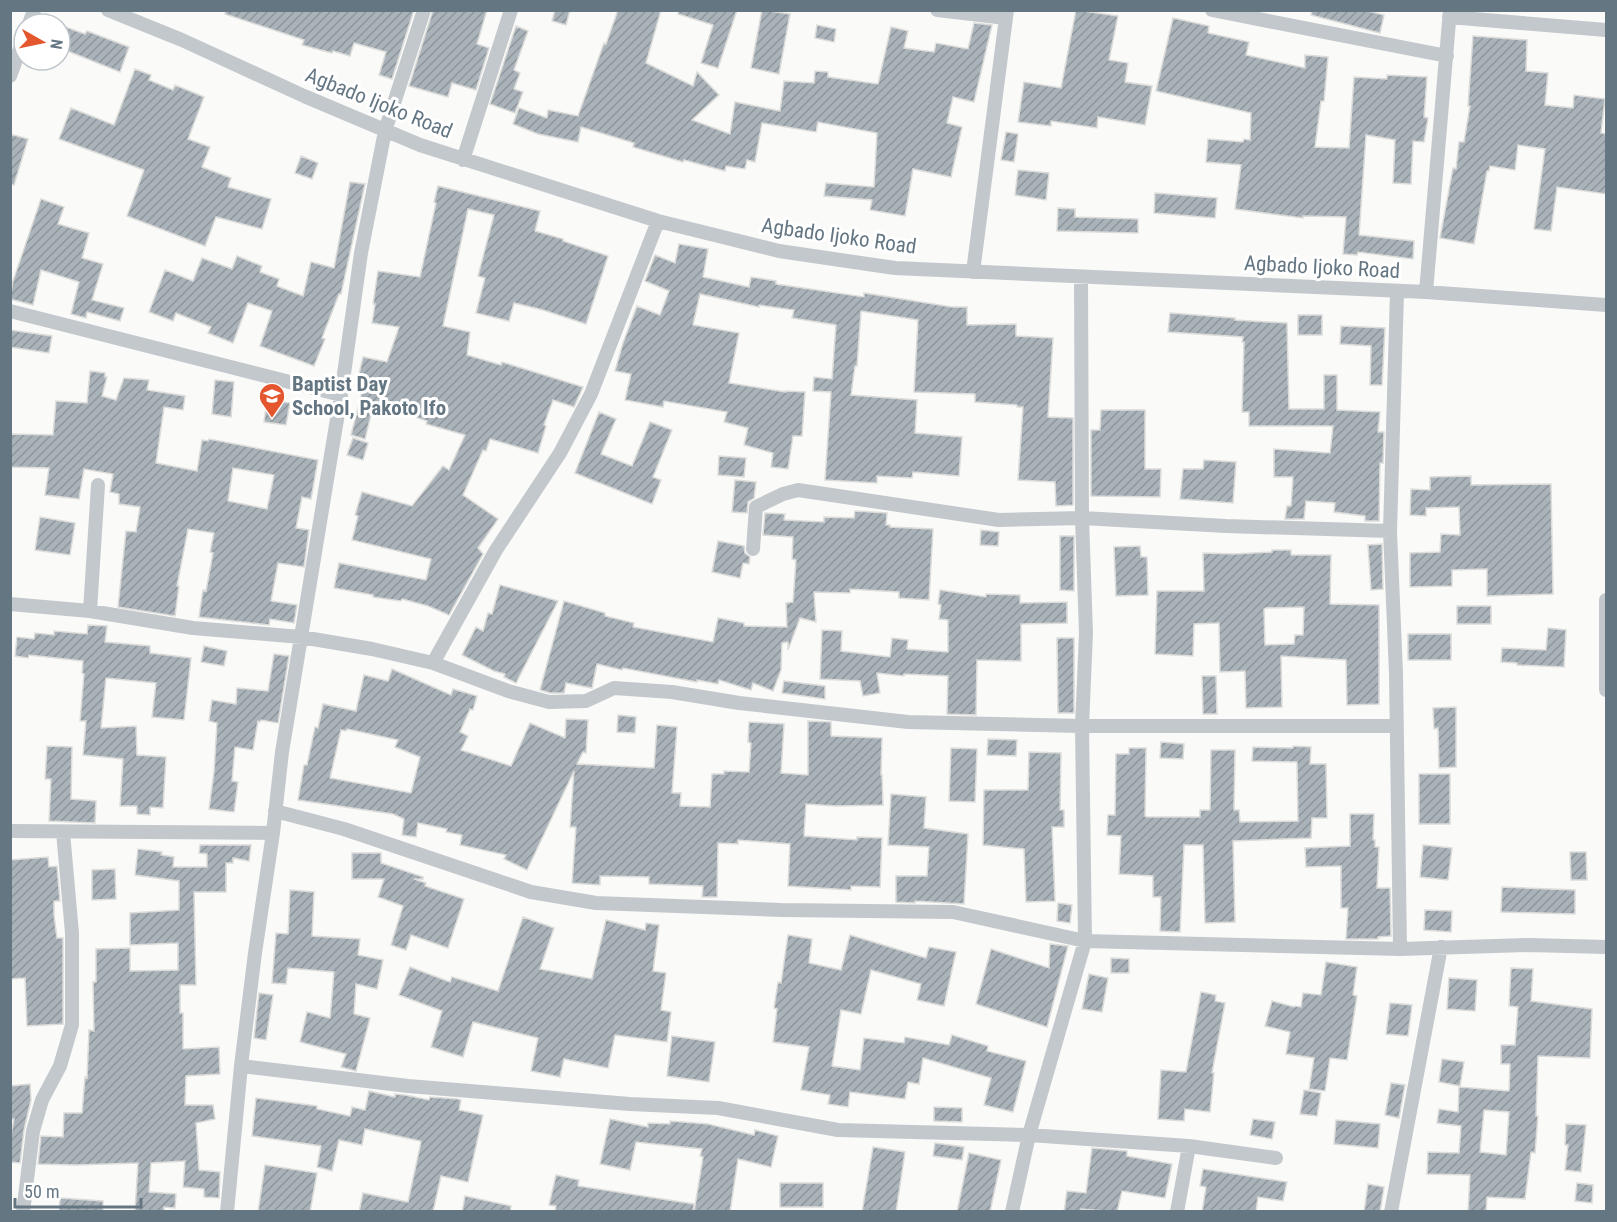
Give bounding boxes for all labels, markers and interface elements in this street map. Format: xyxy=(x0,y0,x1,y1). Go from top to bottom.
north arrow xyxy=(12,12,72,72)
text: N xyxy=(46,38,66,51)
street label: Agbado Ijoko Road xyxy=(302,63,456,143)
street label: Agbado Ijoko Road xyxy=(760,213,918,259)
street label: Agbado Ijoko Road xyxy=(1243,251,1401,283)
place label: Baptist Day School, Pakoto Ifo xyxy=(292,372,446,420)
school or university icon: Baptist Day School, Pakoto Ifo xyxy=(257,381,287,419)
scale bar xyxy=(15,1171,141,1209)
text: 50 m xyxy=(24,1181,59,1202)

